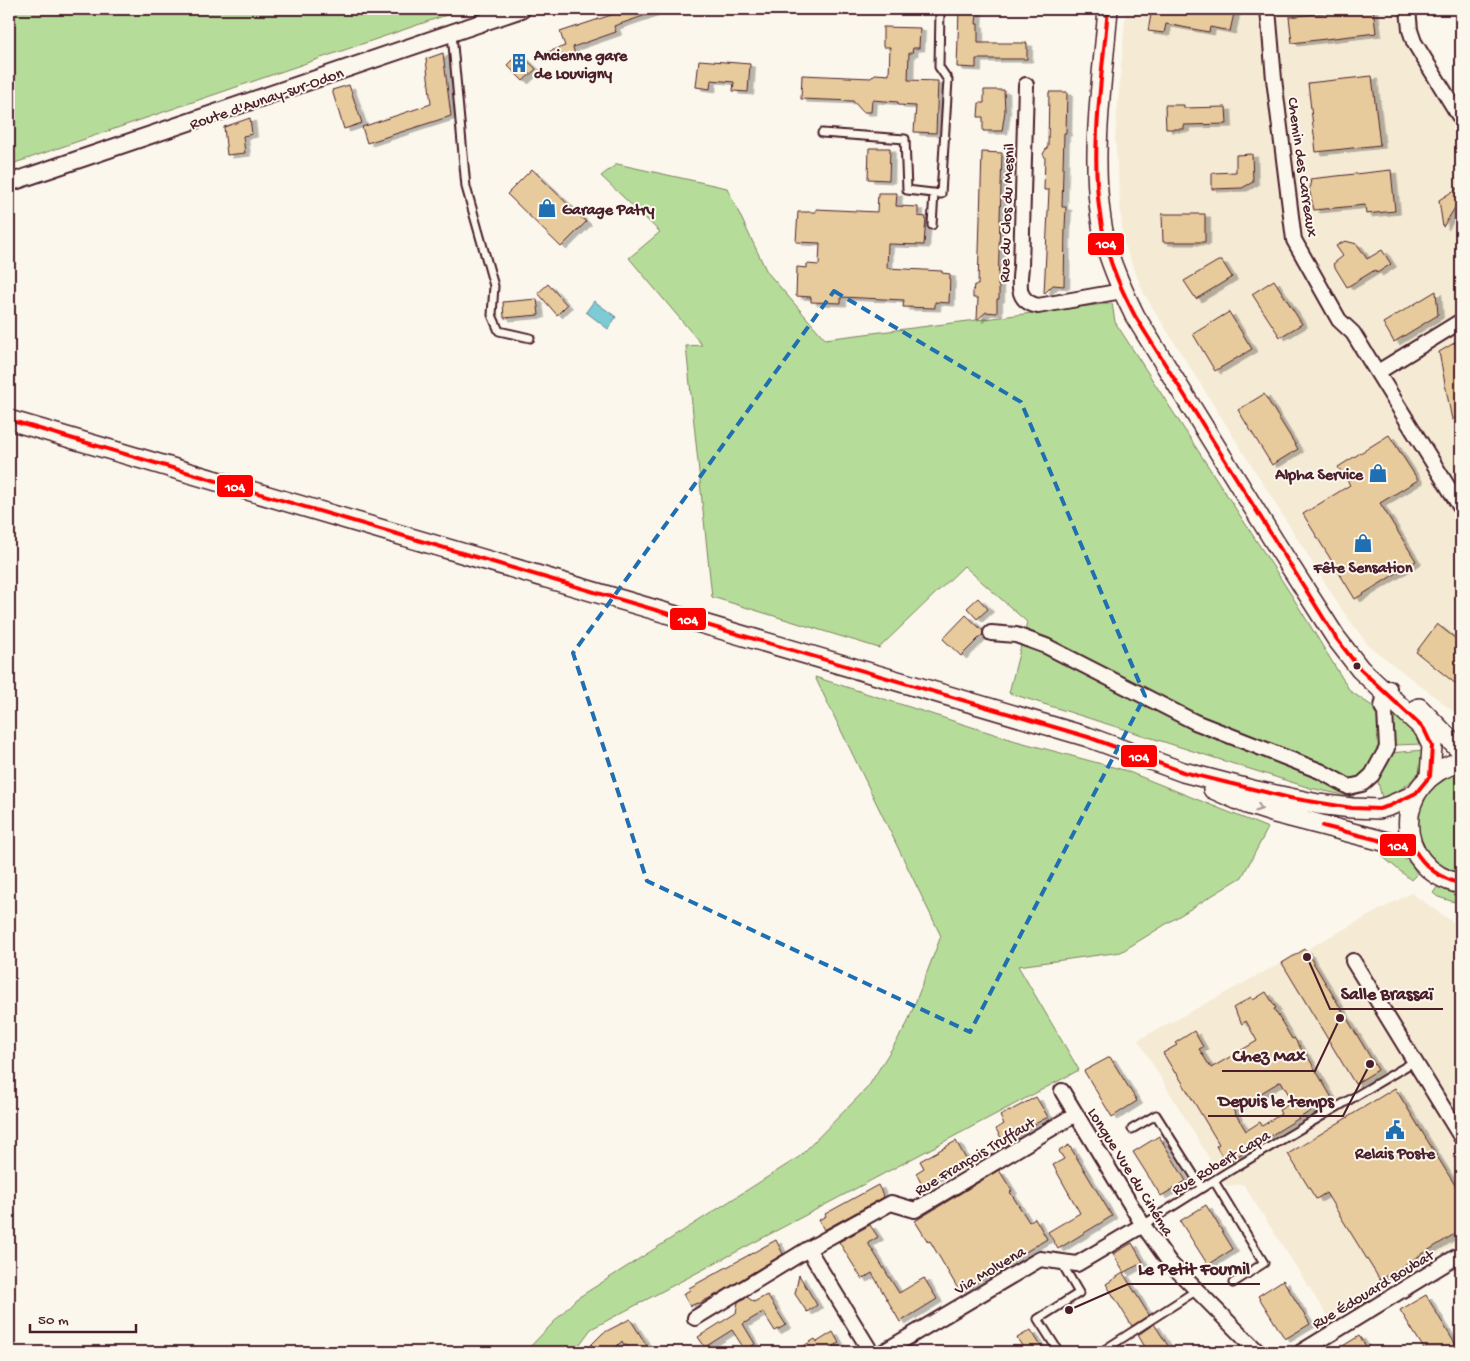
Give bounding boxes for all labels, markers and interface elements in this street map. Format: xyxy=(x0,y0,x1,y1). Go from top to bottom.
place label: Ancienne gare de Louvigny xyxy=(533,48,628,85)
building icon: Ancienne gare de Louvigny xyxy=(508,52,530,74)
street label: Route d'Aunay-sur-Odon xyxy=(188,65,347,136)
street label: Chemin des Carreaux xyxy=(1281,96,1320,239)
street label: Rue du Clos du Mesnil xyxy=(997,143,1020,283)
shop icon: Garage Patry xyxy=(536,197,558,219)
place label: Garage Patry xyxy=(562,202,655,221)
line badge: 104 xyxy=(1087,232,1125,256)
text: 104 xyxy=(1095,237,1116,254)
shop icon: Alpha Service xyxy=(1367,462,1389,484)
place label: Alpha Service xyxy=(1274,467,1364,486)
line badge: 104 xyxy=(216,474,254,498)
text: 104 xyxy=(224,480,245,497)
shop icon: Fête Sensation xyxy=(1352,532,1374,554)
place label: Fête Sensation xyxy=(1313,560,1413,579)
line badge: 104 xyxy=(669,607,707,631)
text: 104 xyxy=(677,613,698,630)
unlabelled marker xyxy=(1352,661,1362,671)
line badge: 104 xyxy=(1120,744,1158,768)
text: 104 xyxy=(1128,750,1149,767)
one-way arrow xyxy=(1254,802,1263,812)
line badge: 104 xyxy=(1379,833,1417,857)
text: 104 xyxy=(1387,839,1408,856)
callout: Salle Brassaï xyxy=(1330,976,1443,1009)
text: Salle Brassaï xyxy=(1341,985,1434,1006)
callout: Chez Max xyxy=(1222,1038,1315,1071)
text: Chez Max xyxy=(1232,1047,1306,1068)
callout: Depuis le temps xyxy=(1208,1083,1343,1116)
text: Depuis le temps xyxy=(1216,1092,1335,1113)
street label: Longue Vue du Cinéma xyxy=(1082,1105,1177,1241)
street label: Rue François Truffaut xyxy=(912,1114,1041,1201)
public building icon: Relais Poste xyxy=(1384,1119,1406,1141)
street label: Rue Robert Capa xyxy=(1169,1127,1275,1201)
place label: Relais Poste xyxy=(1354,1146,1436,1165)
street label: Via Molvena xyxy=(951,1243,1031,1301)
street label: Rue Édouard Boubat xyxy=(1309,1246,1439,1335)
callout: Le Petit Fournil xyxy=(1128,1251,1260,1284)
text: Le Petit Fournil xyxy=(1138,1260,1250,1281)
scale bar xyxy=(30,1301,136,1333)
text: 50 m xyxy=(38,1312,69,1330)

